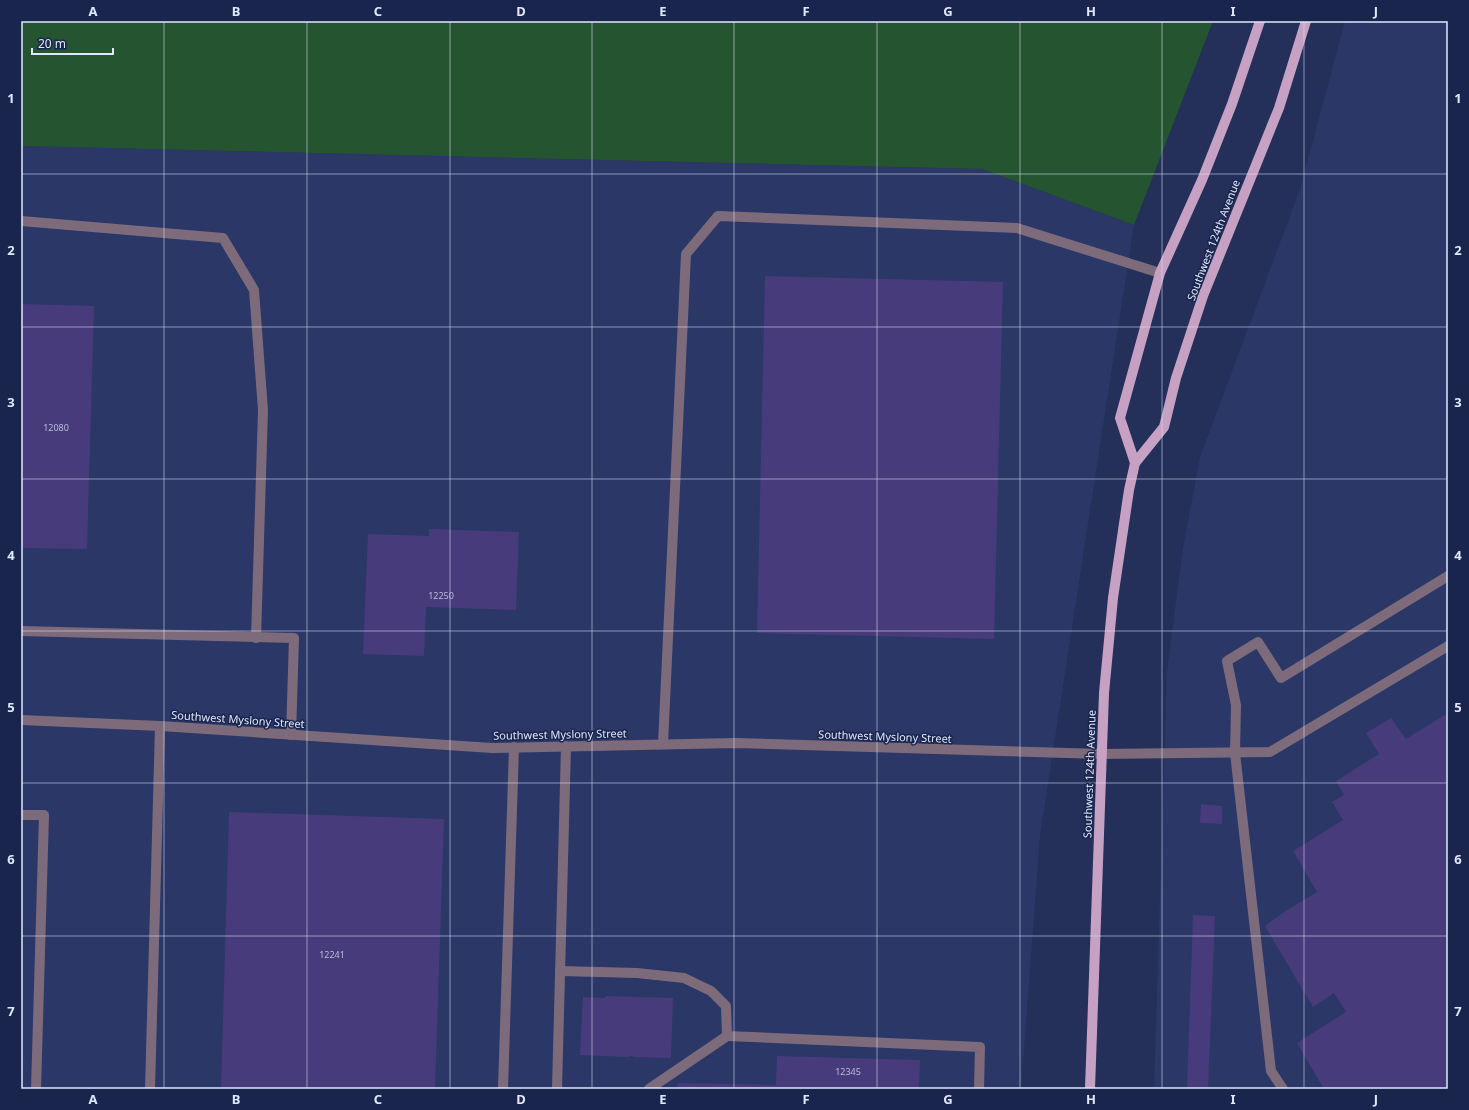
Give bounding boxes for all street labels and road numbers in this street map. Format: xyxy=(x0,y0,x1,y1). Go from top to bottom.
street label: Southwest 124th Avenue xyxy=(1183,177,1243,303)
street label: Southwest Myslony Street xyxy=(171,707,305,731)
street label: Southwest 124th Avenue xyxy=(1079,710,1099,838)
street label: Southwest Myslony Street xyxy=(493,725,627,743)
street label: Southwest Myslony Street xyxy=(818,726,952,746)

